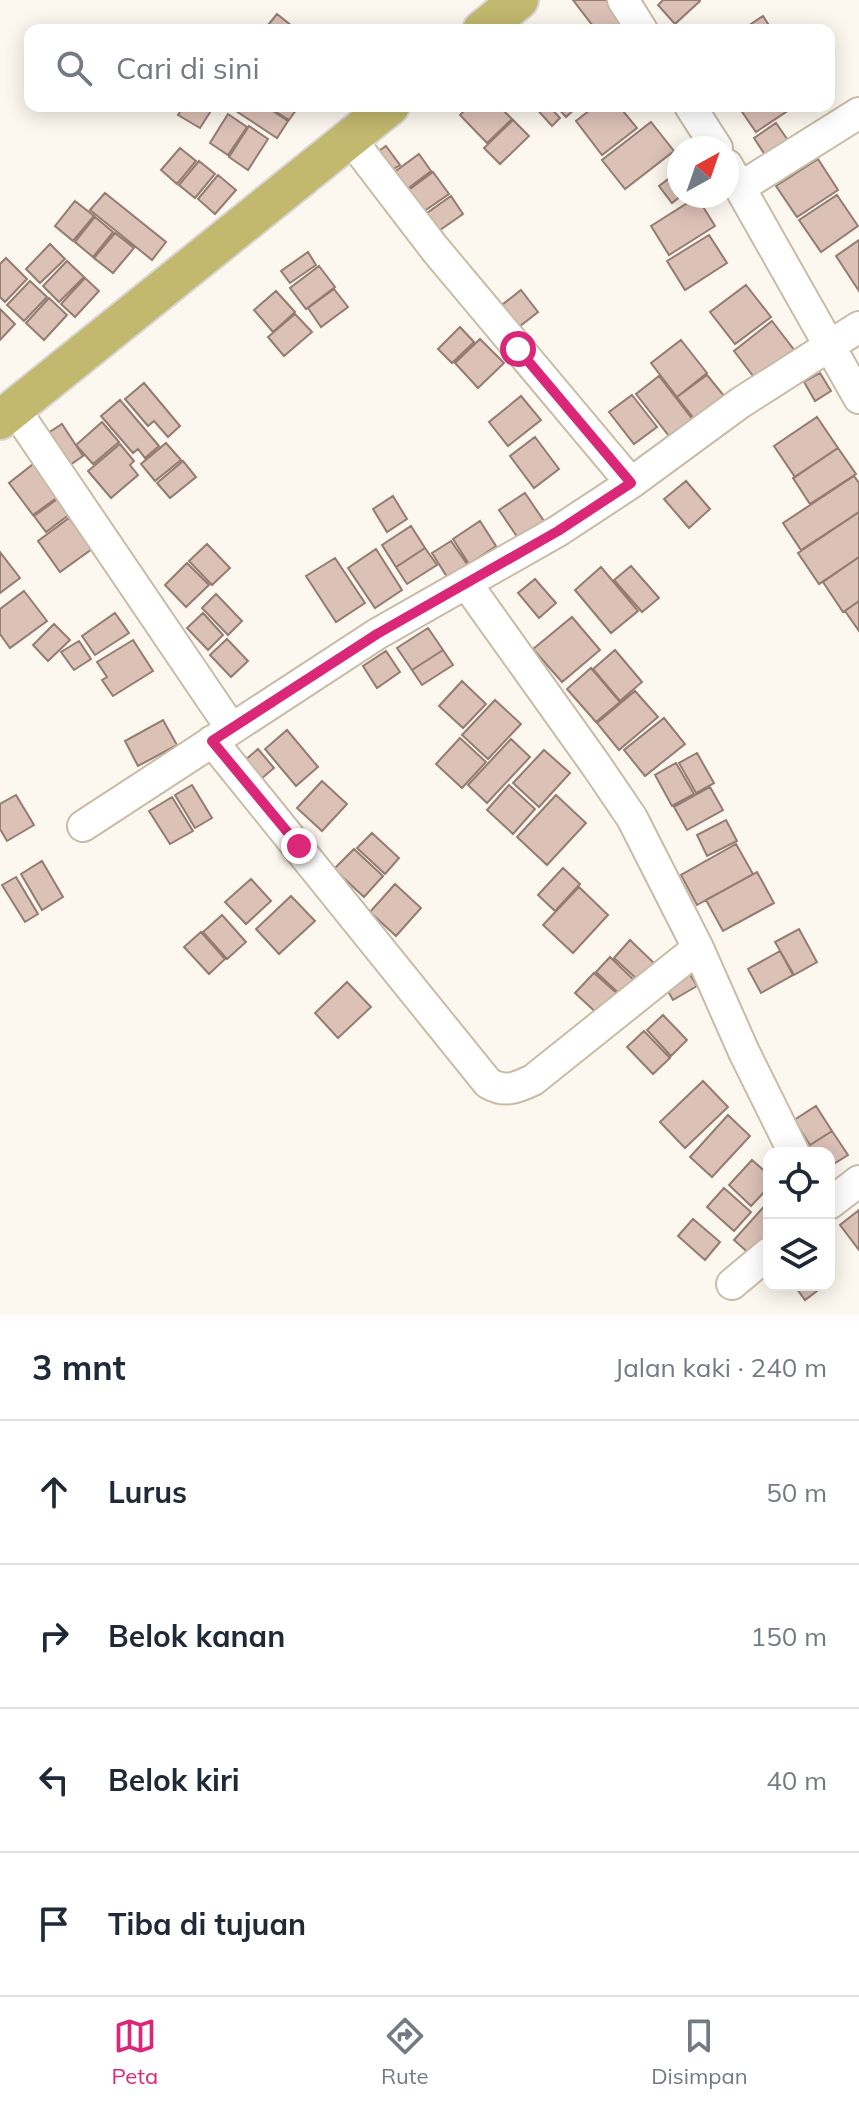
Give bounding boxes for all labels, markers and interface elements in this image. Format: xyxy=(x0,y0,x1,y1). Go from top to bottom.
search box xyxy=(24,24,835,112)
icon: search xyxy=(52,46,96,90)
text: Cari di sini xyxy=(116,49,260,87)
north arrow xyxy=(667,136,739,208)
route start xyxy=(500,331,536,367)
route end xyxy=(281,828,317,864)
map controls xyxy=(763,1147,835,1291)
button: locate xyxy=(763,1147,835,1219)
button: layers xyxy=(763,1219,835,1291)
text: 3 mnt xyxy=(32,1346,126,1389)
text: Jalan kaki · 240 m xyxy=(615,1351,827,1384)
icon: ahead xyxy=(32,1470,76,1514)
text: Lurus xyxy=(108,1473,187,1511)
text: 50 m xyxy=(766,1476,827,1509)
icon: right xyxy=(32,1614,76,1658)
text: Belok kanan xyxy=(108,1617,285,1655)
text: 150 m xyxy=(751,1620,827,1653)
icon: left xyxy=(32,1758,76,1802)
text: Belok kiri xyxy=(108,1761,240,1799)
text: 40 m xyxy=(766,1764,827,1797)
icon: arrive xyxy=(32,1902,76,1946)
text: Tiba di tujuan xyxy=(108,1905,306,1943)
tab: Peta xyxy=(111,2014,158,2090)
tab: Rute xyxy=(381,2014,428,2090)
tab: Disimpan xyxy=(651,2014,748,2090)

